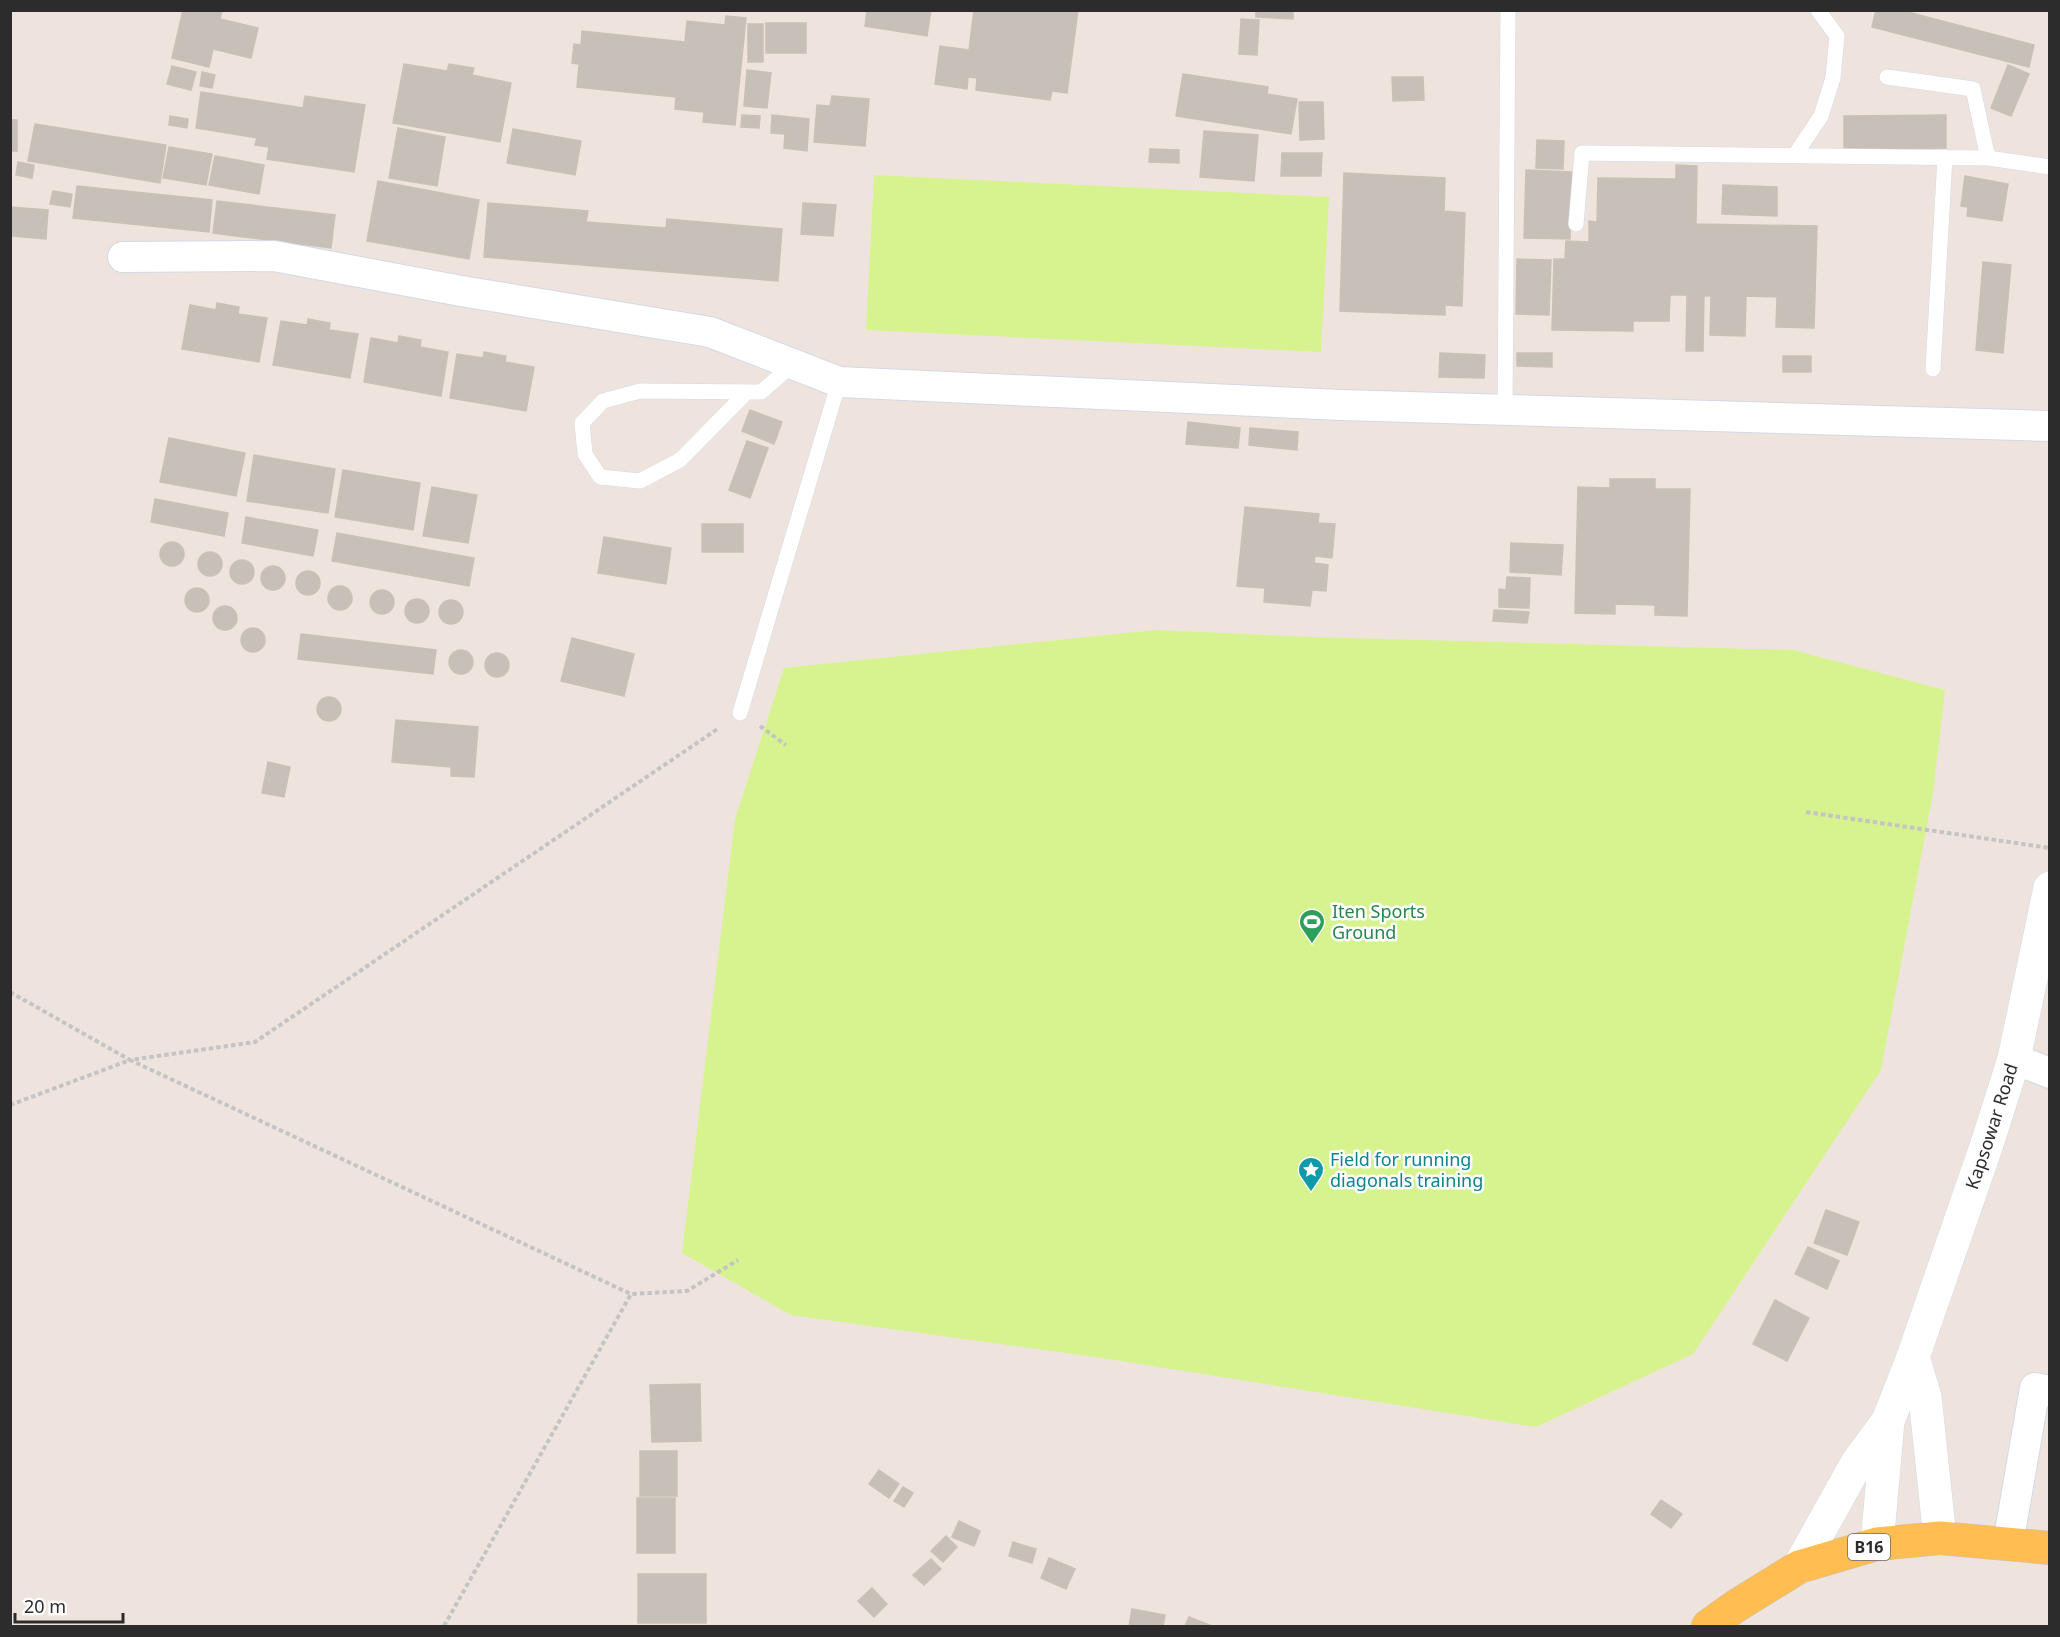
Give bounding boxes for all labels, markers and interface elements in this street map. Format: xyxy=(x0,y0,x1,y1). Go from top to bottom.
place label: Iten Sports Ground xyxy=(1332,899,1425,944)
sports icon: Iten Sports Ground xyxy=(1297,907,1327,945)
street label: Kapsowar Road xyxy=(1959,1060,2023,1192)
place label: Field for running diagonals training xyxy=(1330,1147,1483,1192)
place icon: Field for running diagonals training xyxy=(1296,1155,1326,1193)
road number: B16 xyxy=(1848,1534,1890,1560)
scale bar xyxy=(15,1586,123,1624)
text: 20 m xyxy=(24,1594,66,1618)

